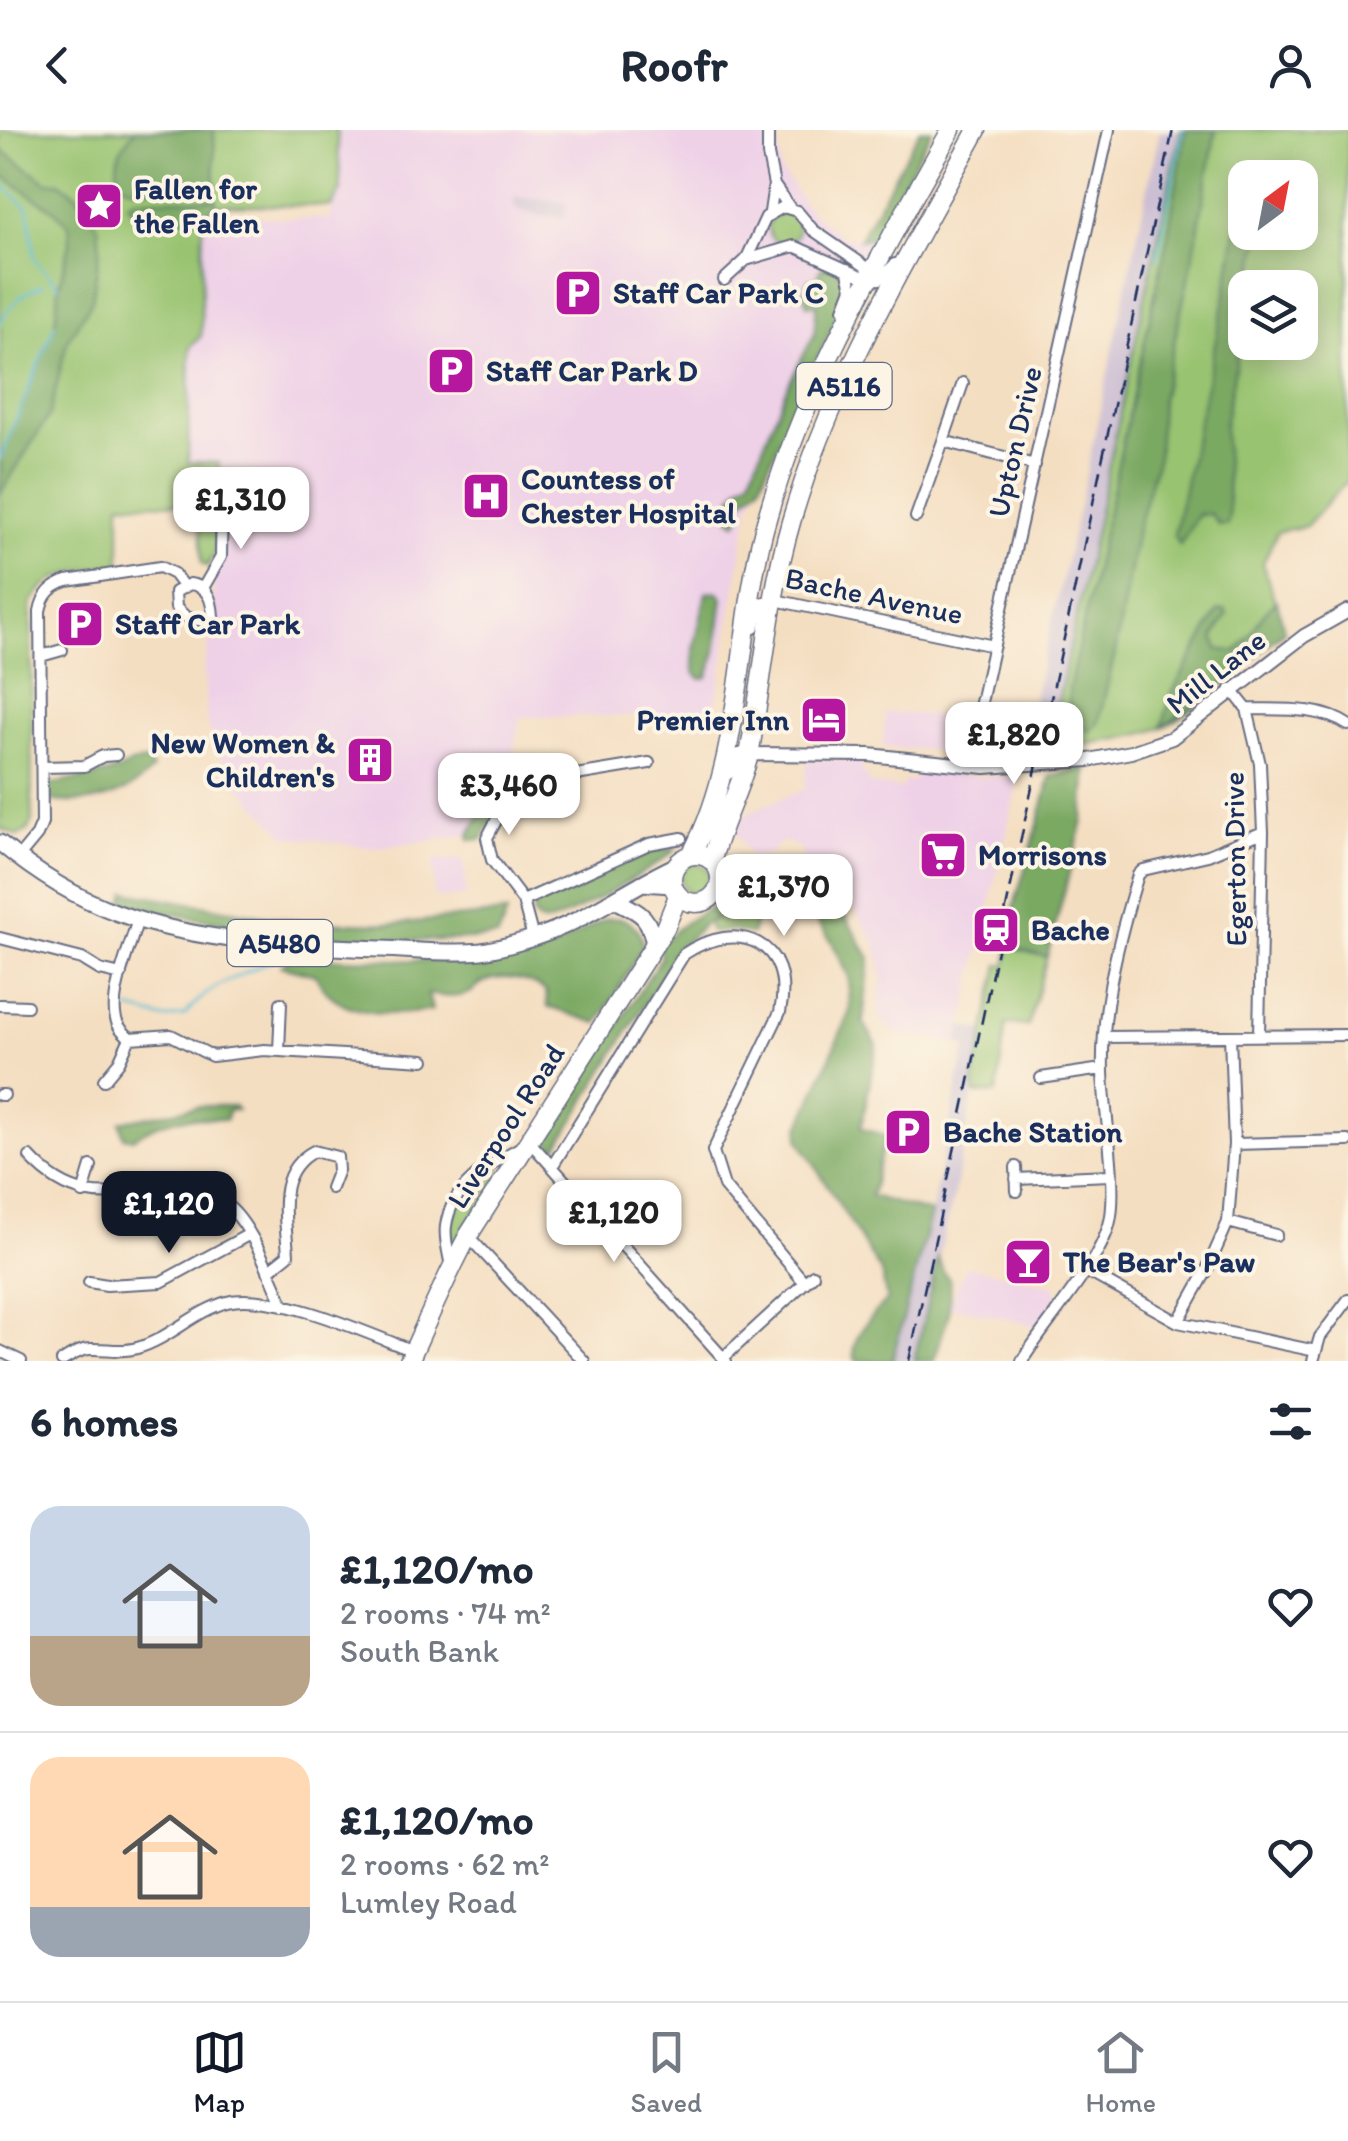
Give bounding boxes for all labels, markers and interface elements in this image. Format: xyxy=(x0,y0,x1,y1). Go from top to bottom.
icon: back xyxy=(30,38,85,93)
text: Roofr xyxy=(621,38,727,92)
icon: person xyxy=(1263,38,1318,93)
north arrow xyxy=(1228,160,1318,250)
map controls xyxy=(1228,160,1318,360)
place label: Fallen for the Fallen xyxy=(134,170,260,241)
place icon: Fallen for the Fallen xyxy=(73,180,125,232)
parking icon: Staff Car Park C xyxy=(552,267,604,319)
button: layers xyxy=(1228,270,1318,360)
place label: Staff Car Park C xyxy=(613,274,824,311)
parking icon: Staff Car Park D xyxy=(425,345,477,397)
place label: Staff Car Park D xyxy=(486,352,698,389)
road number: A5116 xyxy=(796,363,892,409)
street label: Upton Drive xyxy=(979,363,1050,521)
place label: Countess of Chester Hospital xyxy=(521,460,736,531)
pin: £1,310 xyxy=(160,467,322,552)
hospital icon: Countess of Chester Hospital xyxy=(460,470,512,522)
text: £1,310 xyxy=(195,480,287,518)
street label: Bache Avenue xyxy=(782,559,966,632)
parking icon: Staff Car Park xyxy=(54,598,106,650)
place label: Staff Car Park xyxy=(115,605,300,642)
street label: Mill Lane xyxy=(1158,621,1273,722)
hotel icon: Premier Inn xyxy=(798,694,850,746)
place label: Premier Inn xyxy=(637,701,790,738)
pin: £1,820 xyxy=(933,702,1095,787)
text: £1,820 xyxy=(967,715,1061,753)
place label: New Women & Children's xyxy=(151,724,336,795)
building icon: New Women & Children's xyxy=(344,734,396,786)
pin: £3,460 xyxy=(428,753,590,838)
text: £3,460 xyxy=(460,766,558,804)
street label: Egerton Drive xyxy=(1214,771,1255,947)
supermarket icon: Morrisons xyxy=(917,829,969,881)
place label: Morrisons xyxy=(978,836,1107,873)
pin: £1,370 xyxy=(703,854,865,939)
text: £1,370 xyxy=(738,867,830,905)
station icon: Bache xyxy=(970,904,1022,956)
place label: Bache xyxy=(1031,911,1110,948)
road number: A5480 xyxy=(228,920,332,966)
street label: Liverpool Road xyxy=(439,1036,573,1215)
parking icon: Bache Station xyxy=(882,1106,934,1158)
place label: Bache Station xyxy=(943,1113,1123,1150)
pin: £1,120 xyxy=(88,1171,250,1256)
pin: £1,120 xyxy=(533,1180,695,1265)
text: £1,120 xyxy=(124,1184,214,1222)
text: £1,120 xyxy=(569,1193,659,1231)
bar icon: The Bear's Paw xyxy=(1002,1236,1054,1288)
place label: The Bear's Paw xyxy=(1062,1243,1256,1280)
icon: filters xyxy=(1263,1394,1318,1449)
text: 6 homes xyxy=(30,1396,178,1447)
text: £1,120/mo xyxy=(340,1543,534,1594)
icon: home xyxy=(110,1546,230,1666)
icon: heart xyxy=(1263,1579,1318,1634)
text: 2 rooms · 74 m² xyxy=(340,1594,551,1632)
text: South Bank xyxy=(340,1632,499,1670)
text: £1,120/mo xyxy=(340,1794,534,1845)
icon: home xyxy=(110,1797,230,1917)
icon: heart xyxy=(1263,1830,1318,1885)
text: 2 rooms · 62 m² xyxy=(340,1845,549,1883)
text: Lumley Road xyxy=(340,1883,517,1921)
tab: Map xyxy=(192,2025,247,2119)
tab: Saved xyxy=(630,2025,702,2119)
tab: Home xyxy=(1086,2025,1156,2119)

